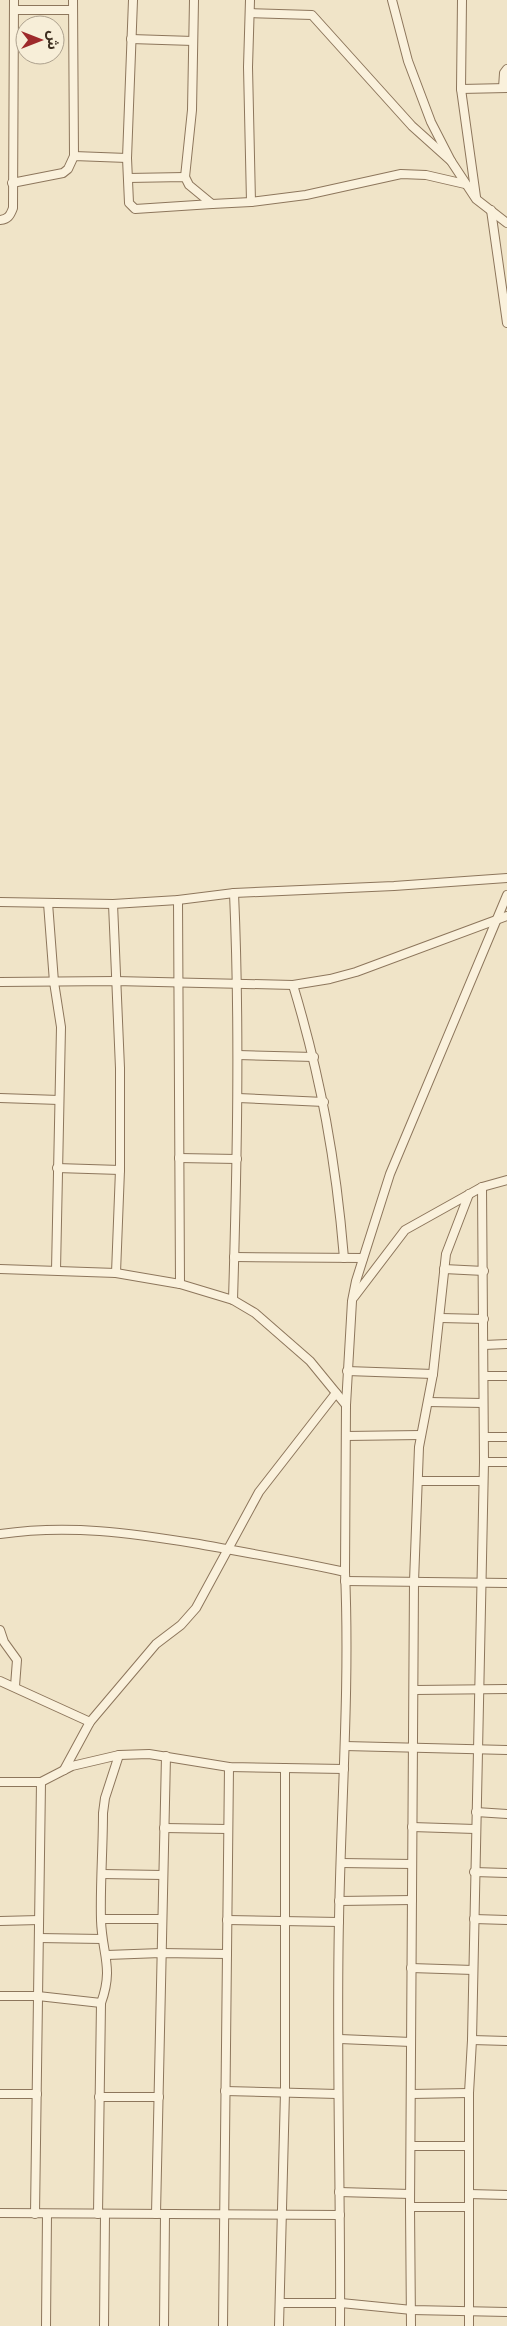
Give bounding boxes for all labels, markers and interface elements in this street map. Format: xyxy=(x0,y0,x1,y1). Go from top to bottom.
north arrow xyxy=(15,15,65,65)
text: ش xyxy=(44,30,62,50)

